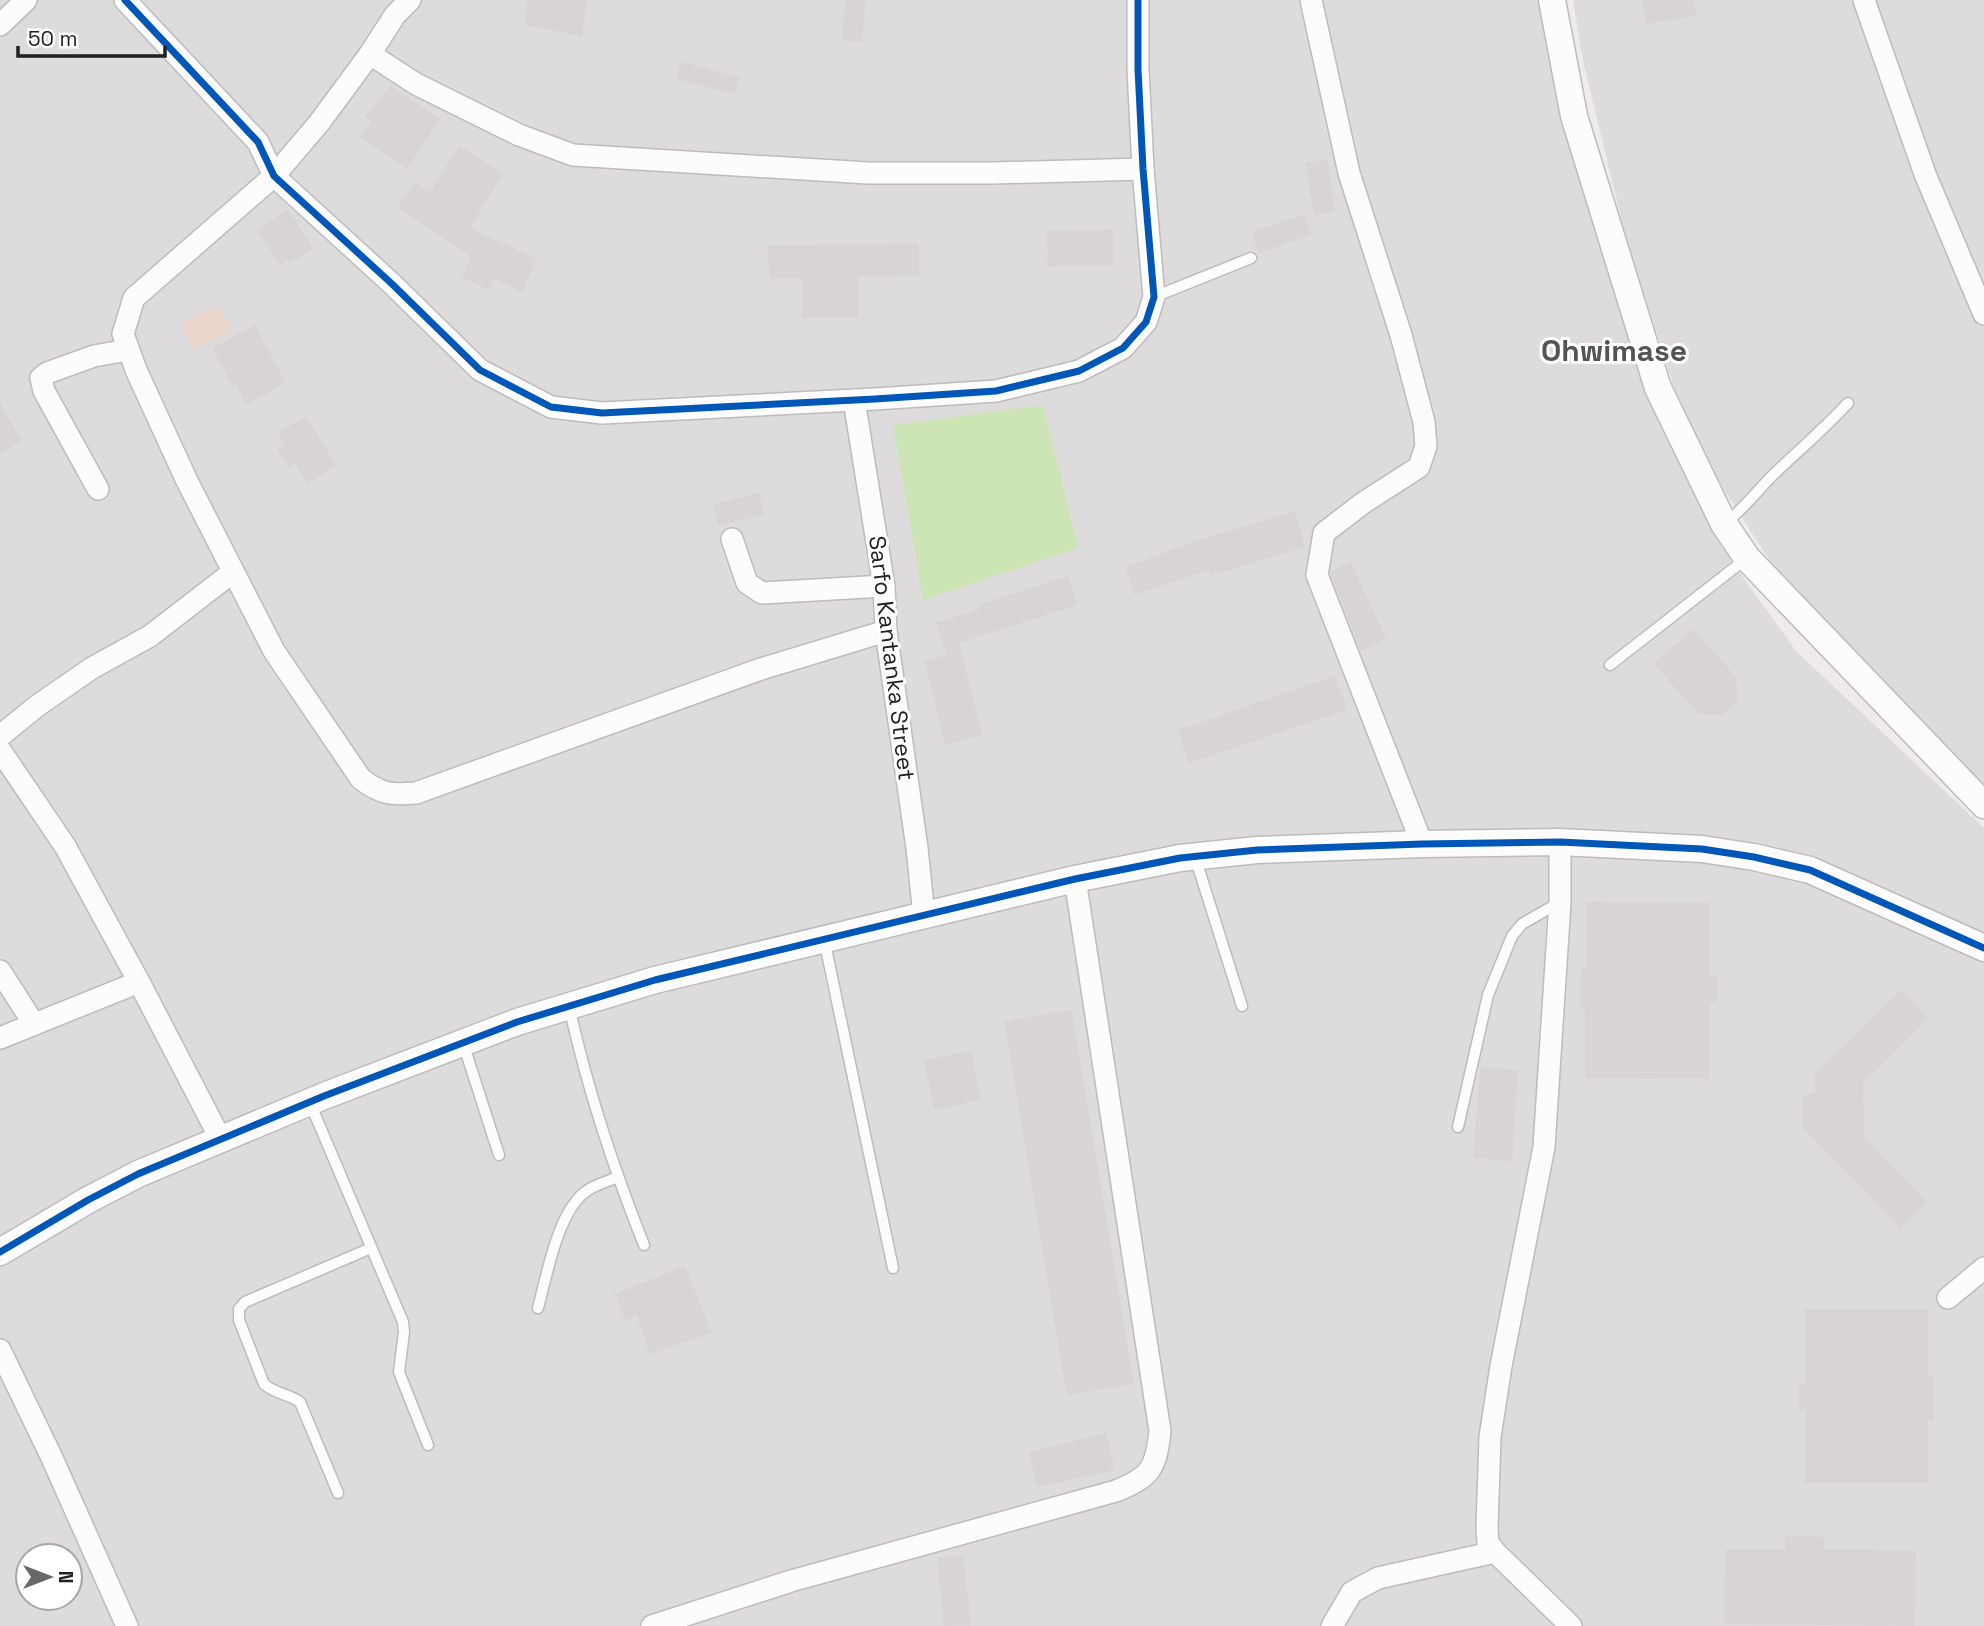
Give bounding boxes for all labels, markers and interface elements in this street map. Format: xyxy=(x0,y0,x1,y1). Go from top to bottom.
scale bar xyxy=(18,14,164,58)
text: 50 m xyxy=(28,25,78,52)
district label: Ohwimase xyxy=(1541,331,1687,370)
street label: Sarfo Kantanka Street xyxy=(862,534,922,782)
north arrow xyxy=(14,1542,84,1612)
text: N xyxy=(53,1571,78,1583)

